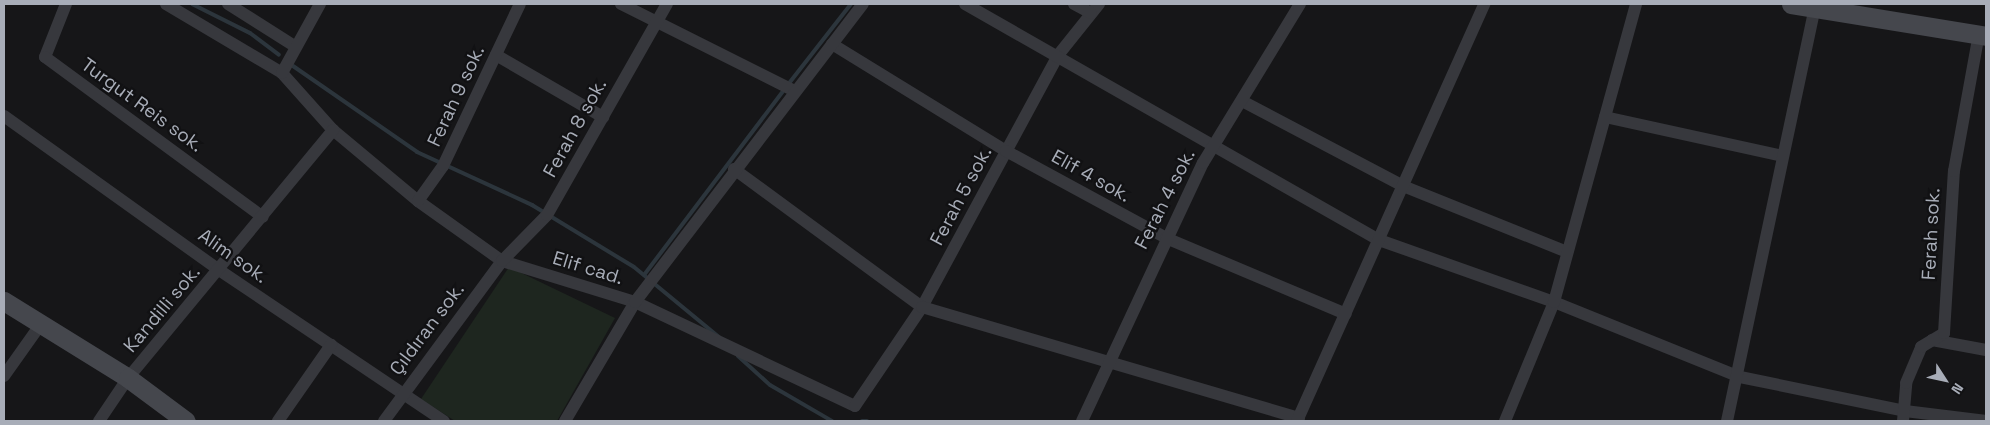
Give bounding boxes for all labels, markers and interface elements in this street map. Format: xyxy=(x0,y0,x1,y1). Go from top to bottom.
street label: Ferah 9 sok. xyxy=(423,42,489,150)
street label: Turgut Reis sok. xyxy=(77,53,207,157)
street label: Ferah 8 sok. xyxy=(539,75,611,181)
street label: Ferah 5 sok. xyxy=(925,143,997,249)
street label: Elif 4 sok. xyxy=(1048,145,1134,207)
street label: Ferah 4 sok. xyxy=(1130,145,1200,253)
street label: Ferah sok. xyxy=(1917,187,1945,281)
street label: Alim sok. xyxy=(194,224,272,288)
street label: Elif cad. xyxy=(550,247,626,289)
street label: Kandilli sok. xyxy=(119,261,205,357)
street label: Çıldıran sok. xyxy=(385,278,469,380)
north arrow xyxy=(1920,355,1970,405)
text: N xyxy=(1947,380,1967,398)

